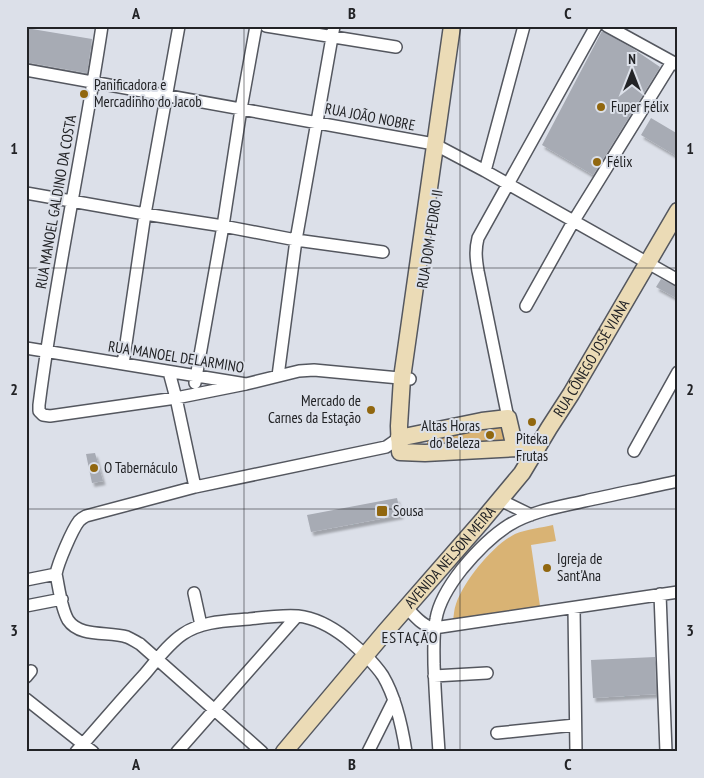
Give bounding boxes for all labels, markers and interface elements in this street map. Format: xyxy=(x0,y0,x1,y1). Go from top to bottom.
text: A xyxy=(131,3,141,23)
text: B xyxy=(348,3,356,23)
text: C xyxy=(564,3,572,23)
north arrow xyxy=(606,48,656,98)
text: N xyxy=(628,50,636,68)
place label: Panificadora e Mercadinho do Jacob xyxy=(94,75,202,111)
marker: Panificadora e Mercadinho do Jacob xyxy=(78,88,90,100)
place label: Fuper Félix xyxy=(611,97,669,116)
street label: RUA JOÃO NOBRE xyxy=(323,98,417,135)
marker: Fuper Félix xyxy=(595,101,607,113)
street label: RUA MANOEL GALDINO DA COSTA xyxy=(31,113,80,290)
text: 1 xyxy=(10,138,18,158)
text: 1 xyxy=(686,138,694,158)
place label: Félix xyxy=(607,152,632,171)
marker: Félix xyxy=(591,156,603,168)
street label: RUA DOM PEDRO II xyxy=(412,188,447,290)
street label: RUA CÔNEGO JOSÉ VIANA xyxy=(549,295,634,420)
street label: RUA MANOEL DELARMINO xyxy=(107,336,245,377)
text: 2 xyxy=(10,379,18,399)
text: 2 xyxy=(686,379,694,399)
place label: Mercado de Carnes da Estação xyxy=(268,391,361,427)
marker: Mercado de Carnes da Estação xyxy=(365,404,377,416)
place label: Altas Horas do Beleza xyxy=(421,416,480,452)
marker: Piteka Frutas xyxy=(526,416,538,428)
marker: Altas Horas do Beleza xyxy=(484,429,496,441)
place label: Piteka Frutas xyxy=(516,429,548,465)
place label: O Tabernáculo xyxy=(104,458,178,477)
marker: O Tabernáculo xyxy=(88,462,100,474)
place label: Sousa xyxy=(393,501,423,520)
street label: AVENIDA NELSON MEIRA xyxy=(400,501,500,612)
marker: Sousa xyxy=(375,504,389,518)
place label: Igreja de Sant'Ana xyxy=(557,549,602,585)
marker: Igreja de Sant'Ana xyxy=(541,562,553,574)
text: 3 xyxy=(10,620,18,640)
text: 3 xyxy=(686,620,694,640)
district label: ESTAÇÃO xyxy=(381,627,439,647)
text: A xyxy=(131,754,141,774)
text: B xyxy=(348,754,356,774)
text: C xyxy=(564,754,572,774)

